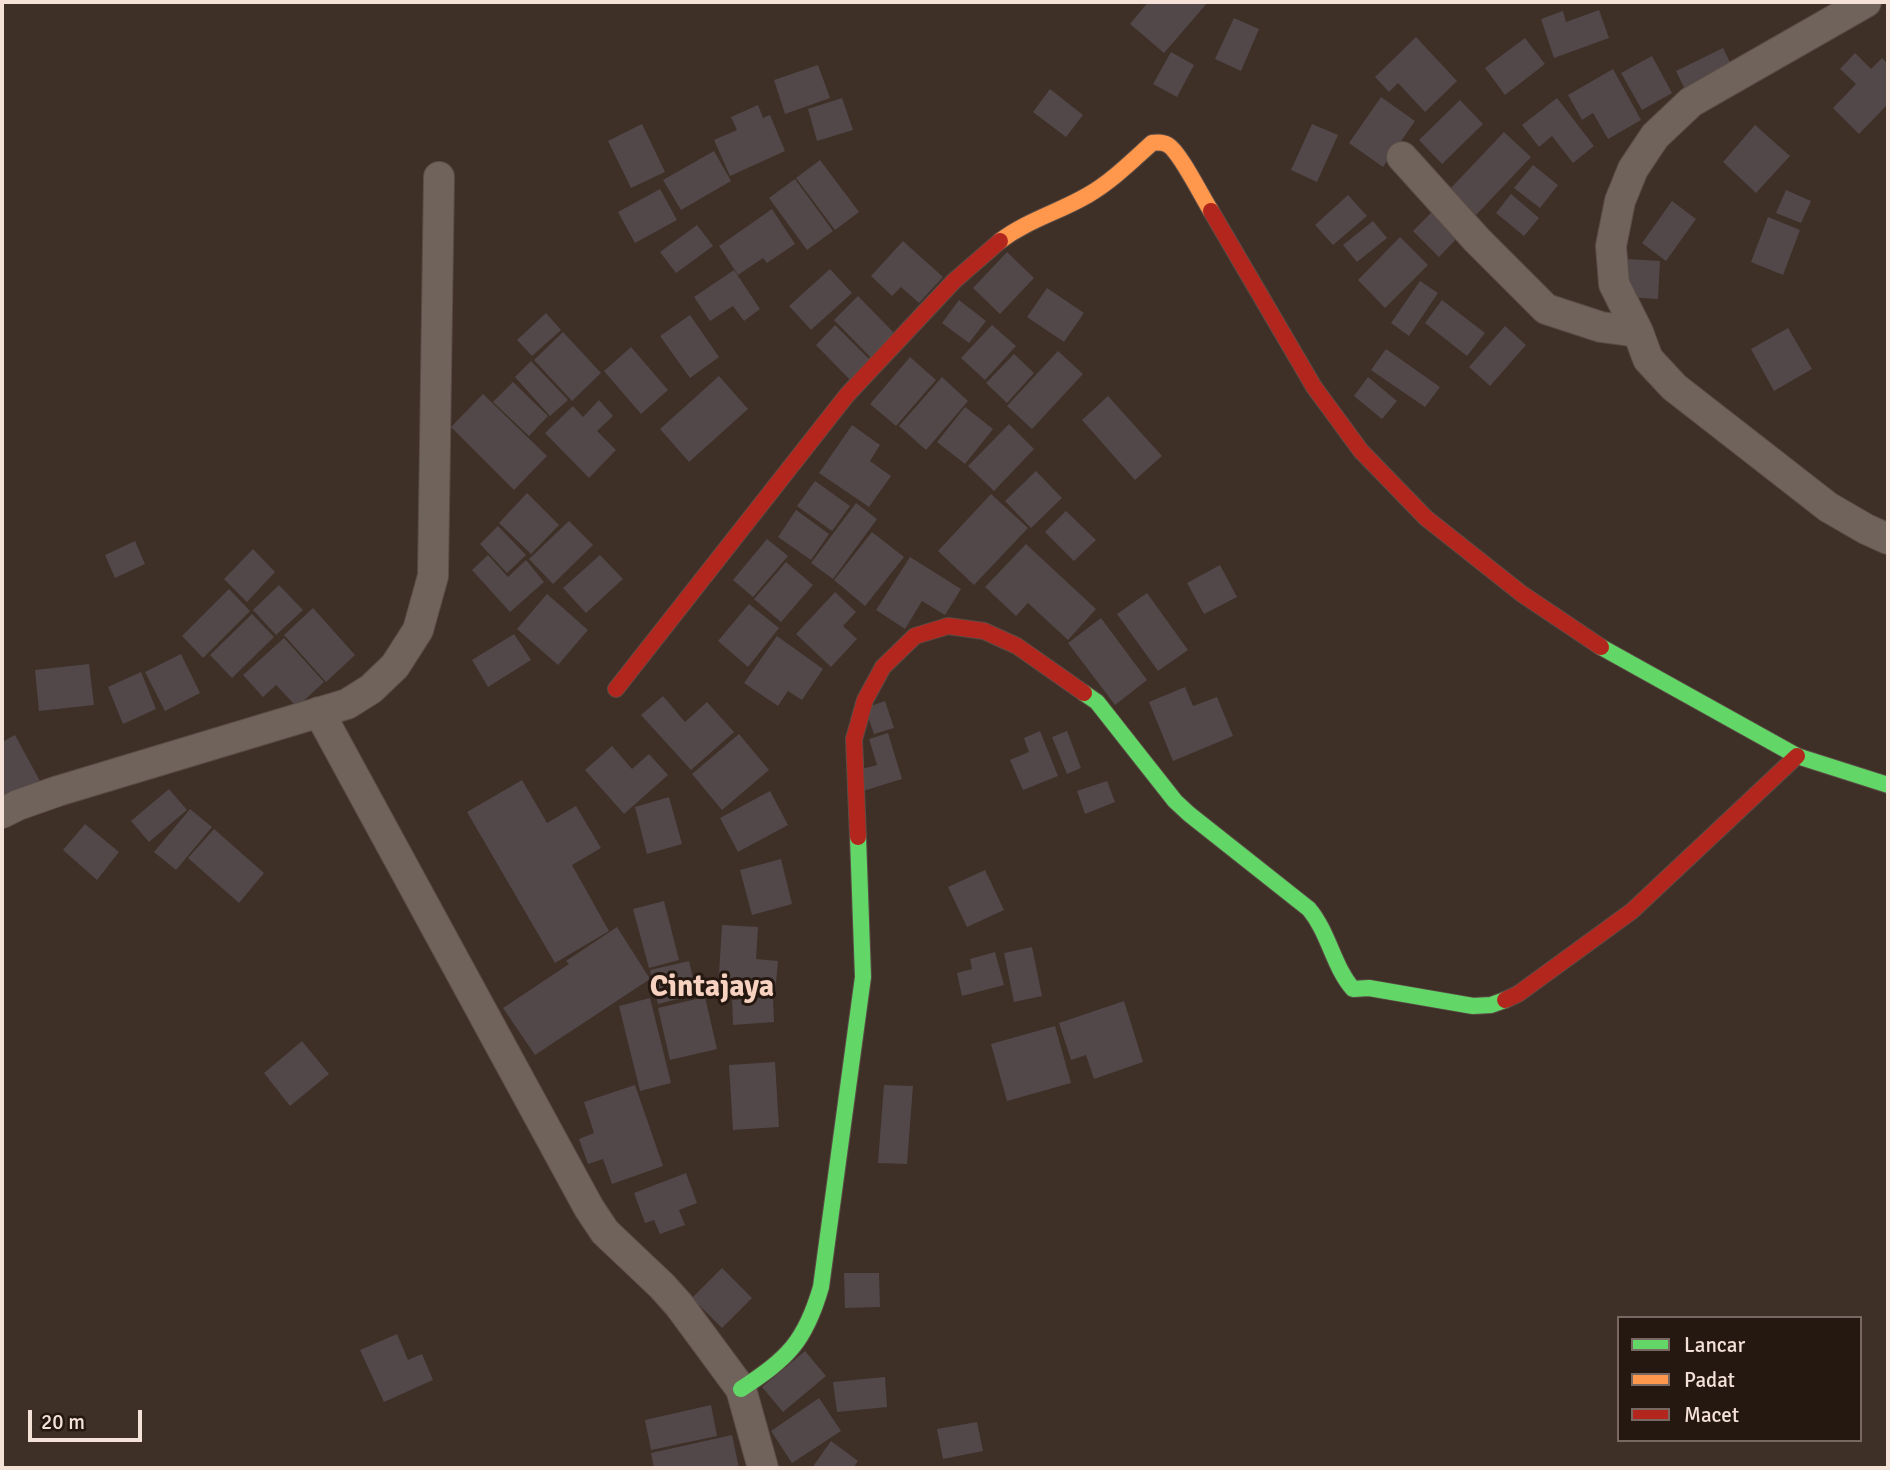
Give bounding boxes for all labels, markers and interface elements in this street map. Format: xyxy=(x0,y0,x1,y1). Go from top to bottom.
district label: Cintajaya xyxy=(650,970,774,1006)
legend xyxy=(1617,1316,1862,1442)
text: Lancar xyxy=(1684,1332,1745,1358)
text: Padat xyxy=(1684,1367,1735,1393)
scale bar xyxy=(32,1396,145,1440)
text: Macet xyxy=(1684,1402,1739,1428)
text: 20 m xyxy=(41,1409,85,1435)

